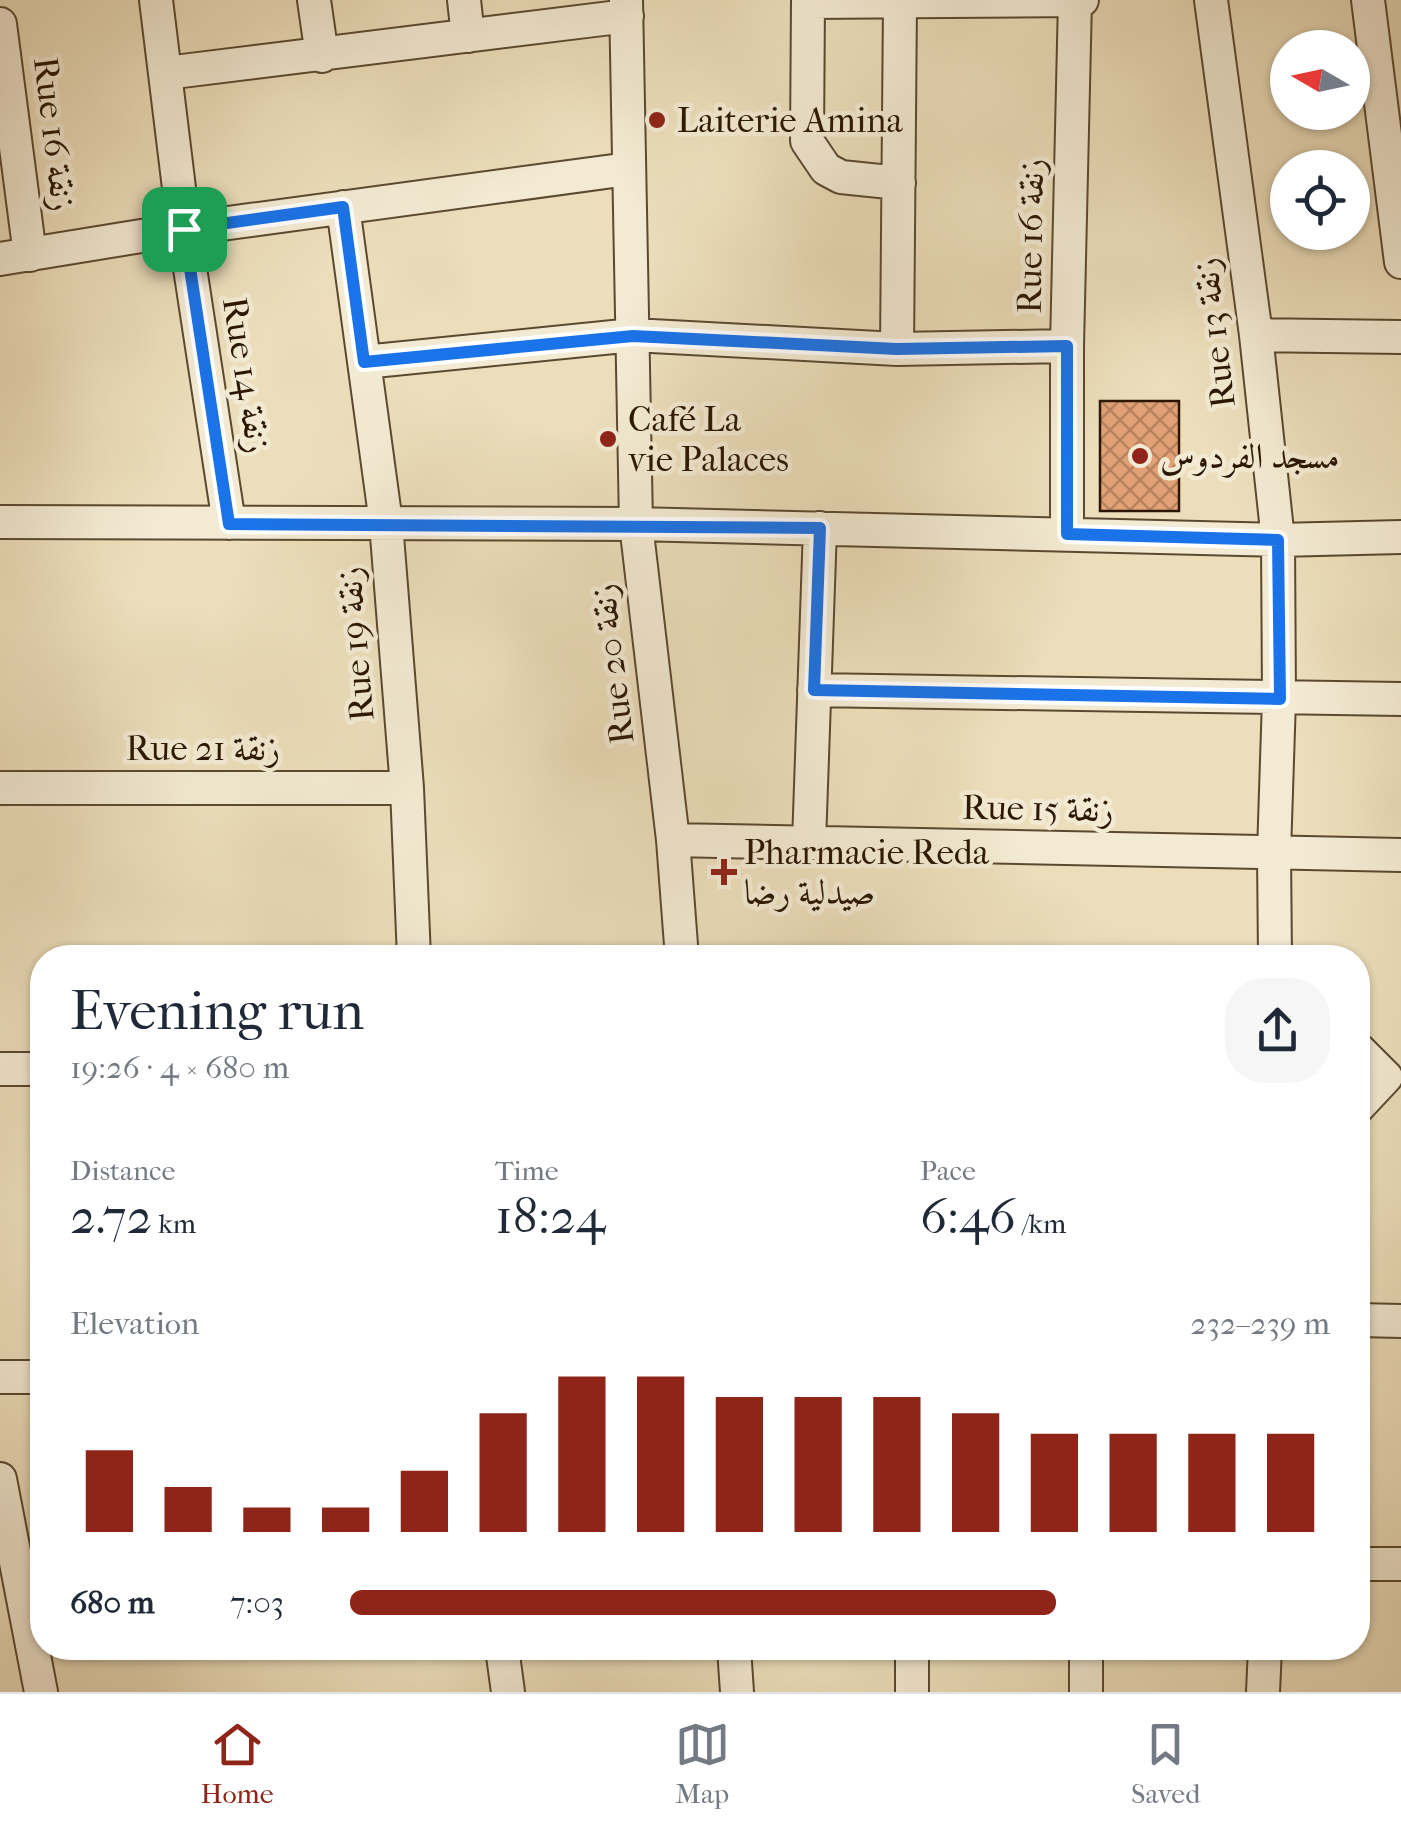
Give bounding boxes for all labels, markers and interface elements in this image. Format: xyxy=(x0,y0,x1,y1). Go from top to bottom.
north arrow xyxy=(1270,30,1370,130)
map controls xyxy=(1270,30,1370,250)
street label: Rue 16 زنقة xyxy=(25,55,84,214)
place label: Laiterie Amina xyxy=(677,100,904,141)
marker: Laiterie Amina xyxy=(646,109,668,131)
button: locate xyxy=(1270,150,1370,250)
street label: Rue 16 زنقة xyxy=(1009,158,1052,314)
pin xyxy=(142,187,227,272)
icon: arrive xyxy=(157,202,212,257)
street label: Rue 13 زنقة xyxy=(1185,256,1244,410)
street label: Rue 14 زنقة xyxy=(214,294,279,456)
place label: Café La vie Palaces xyxy=(628,399,789,480)
marker: Café La vie Palaces xyxy=(597,428,619,450)
place label: مسجد الفردوس xyxy=(1160,436,1340,478)
marker: مسجد الفردوس xyxy=(1129,445,1151,467)
street label: Rue 19 زنقة xyxy=(328,565,383,723)
street label: Rue 20 زنقة xyxy=(582,581,643,746)
street label: Rue 21 زنقة xyxy=(126,728,280,769)
street label: Rue 15 زنقة xyxy=(962,787,1114,830)
place label: Pharmacie Reda صيدلية رضا xyxy=(744,832,990,913)
marker: Pharmacie Reda صيدلية رضا xyxy=(713,861,735,883)
button: share xyxy=(1225,978,1330,1083)
text: Evening run xyxy=(70,979,364,1043)
text: 19:26 · 4 × 680 m xyxy=(70,1049,289,1086)
text: Distance xyxy=(70,1154,175,1187)
text: Time xyxy=(495,1154,559,1187)
text: Pace xyxy=(920,1154,976,1187)
text: 2.72 xyxy=(70,1187,152,1246)
text: 18:24 xyxy=(495,1187,605,1246)
text: 6:46 xyxy=(920,1187,1016,1246)
text: km xyxy=(152,1207,196,1240)
text: /km xyxy=(1016,1207,1066,1240)
text: Elevation xyxy=(70,1305,199,1342)
text: 232–239 m xyxy=(1190,1305,1330,1342)
text: 680 m xyxy=(70,1584,155,1621)
text: 7:03 xyxy=(230,1584,284,1621)
tab: Home xyxy=(201,1717,273,1810)
tab: Map xyxy=(675,1717,730,1810)
tab: Saved xyxy=(1131,1717,1200,1810)

